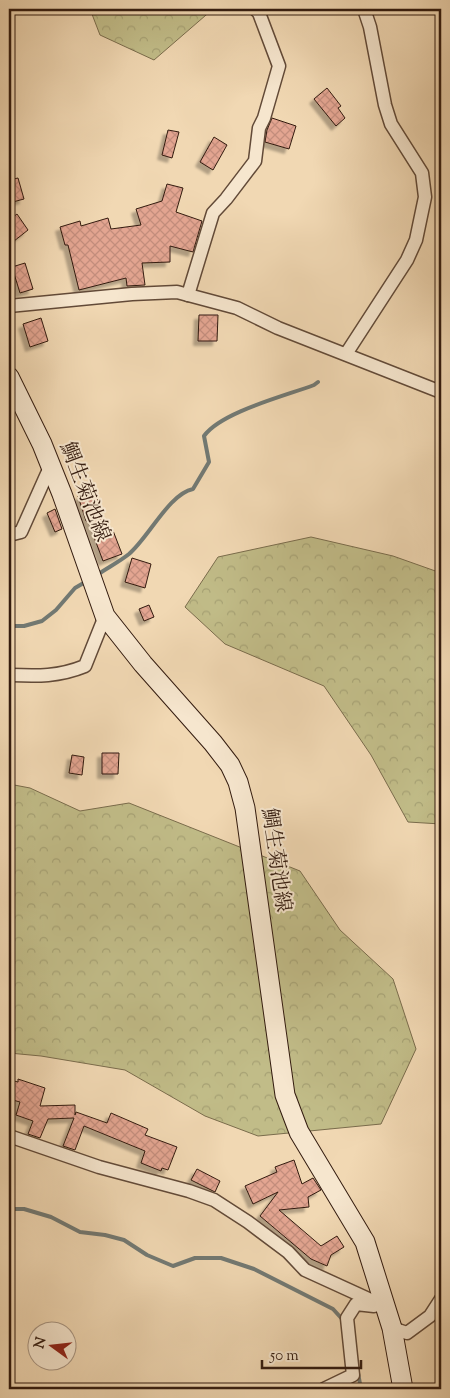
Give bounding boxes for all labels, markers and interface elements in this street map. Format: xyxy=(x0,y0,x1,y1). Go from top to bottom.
street label: 鯛生菊池線 xyxy=(51,438,117,546)
street label: 鯛生菊池線 xyxy=(253,806,297,914)
north arrow xyxy=(28,1320,78,1370)
text: N xyxy=(30,1335,52,1351)
scale bar xyxy=(262,1338,361,1370)
text: 50 m xyxy=(269,1346,299,1367)

